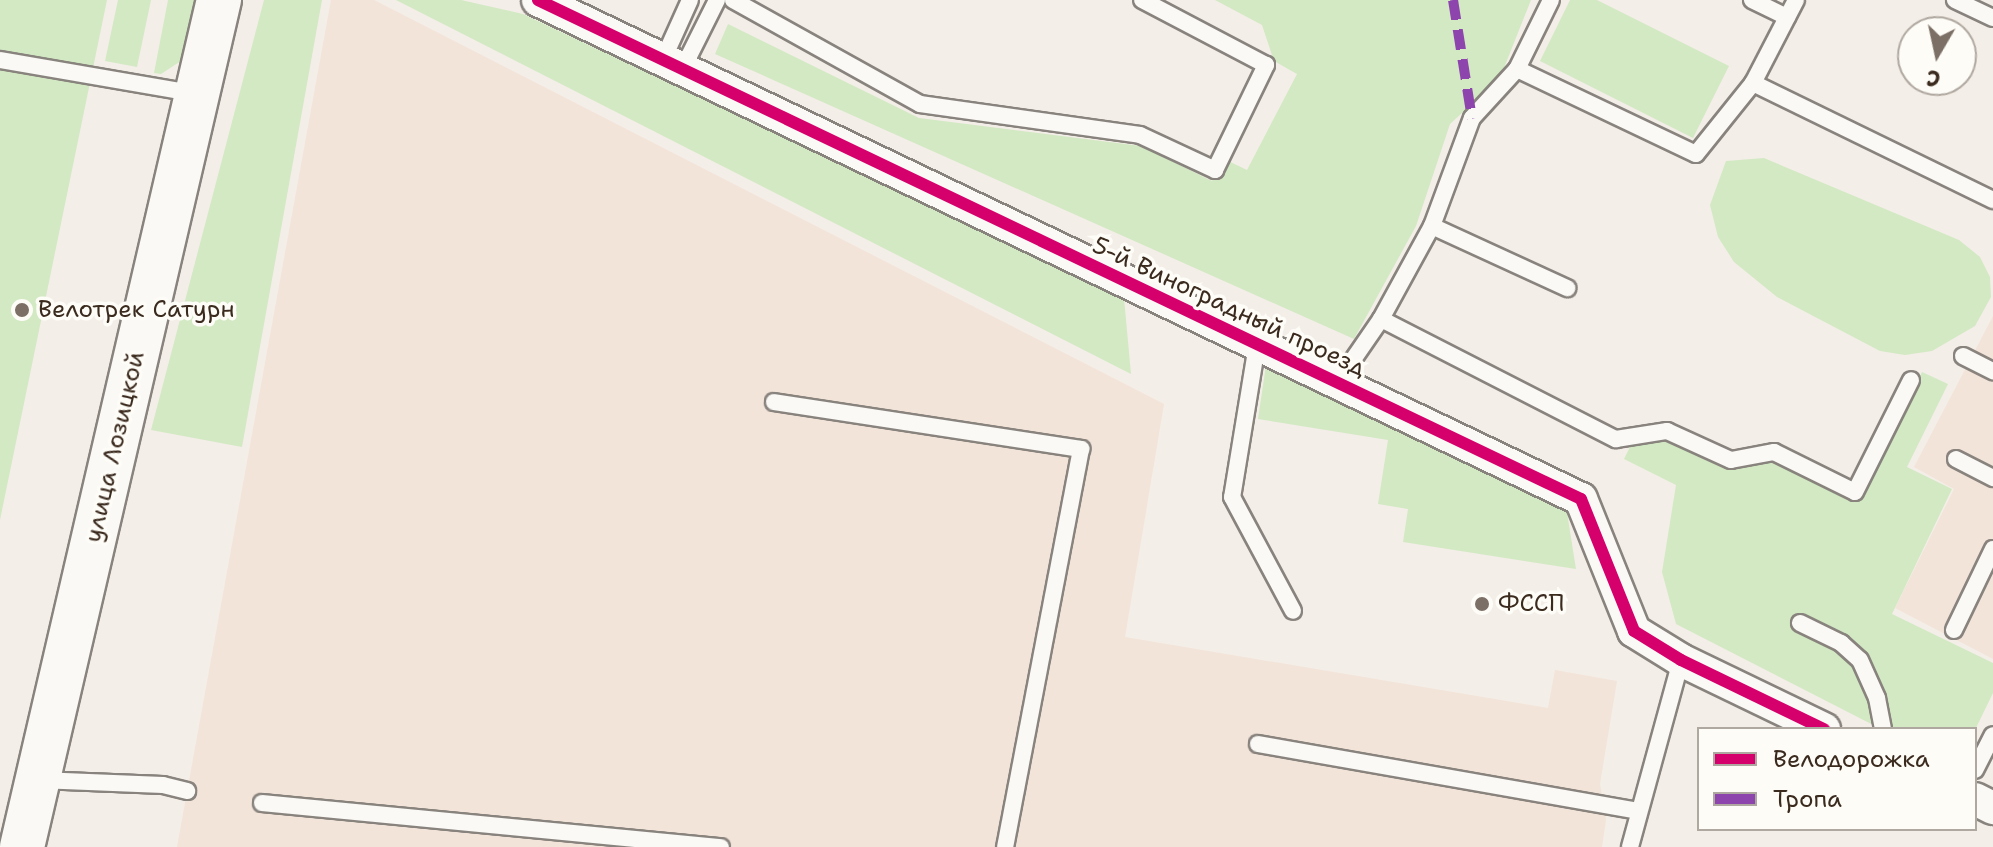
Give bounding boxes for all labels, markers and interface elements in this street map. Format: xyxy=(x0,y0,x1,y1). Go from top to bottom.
north arrow xyxy=(1897,16,1977,96)
text: С xyxy=(1925,63,1942,94)
street label: 5-й Виноградный проезд xyxy=(1088,231,1370,383)
place label: Велотрек Сатурн xyxy=(38,296,235,324)
marker: Велотрек Сатурн xyxy=(13,301,31,319)
street label: улица Лозицкой xyxy=(79,349,151,545)
place label: ФССП xyxy=(1498,590,1564,618)
marker: ФССП xyxy=(1473,595,1491,613)
legend xyxy=(1697,727,1977,831)
text: Велодорожка xyxy=(1773,743,1930,775)
text: Тропа xyxy=(1773,783,1842,815)

